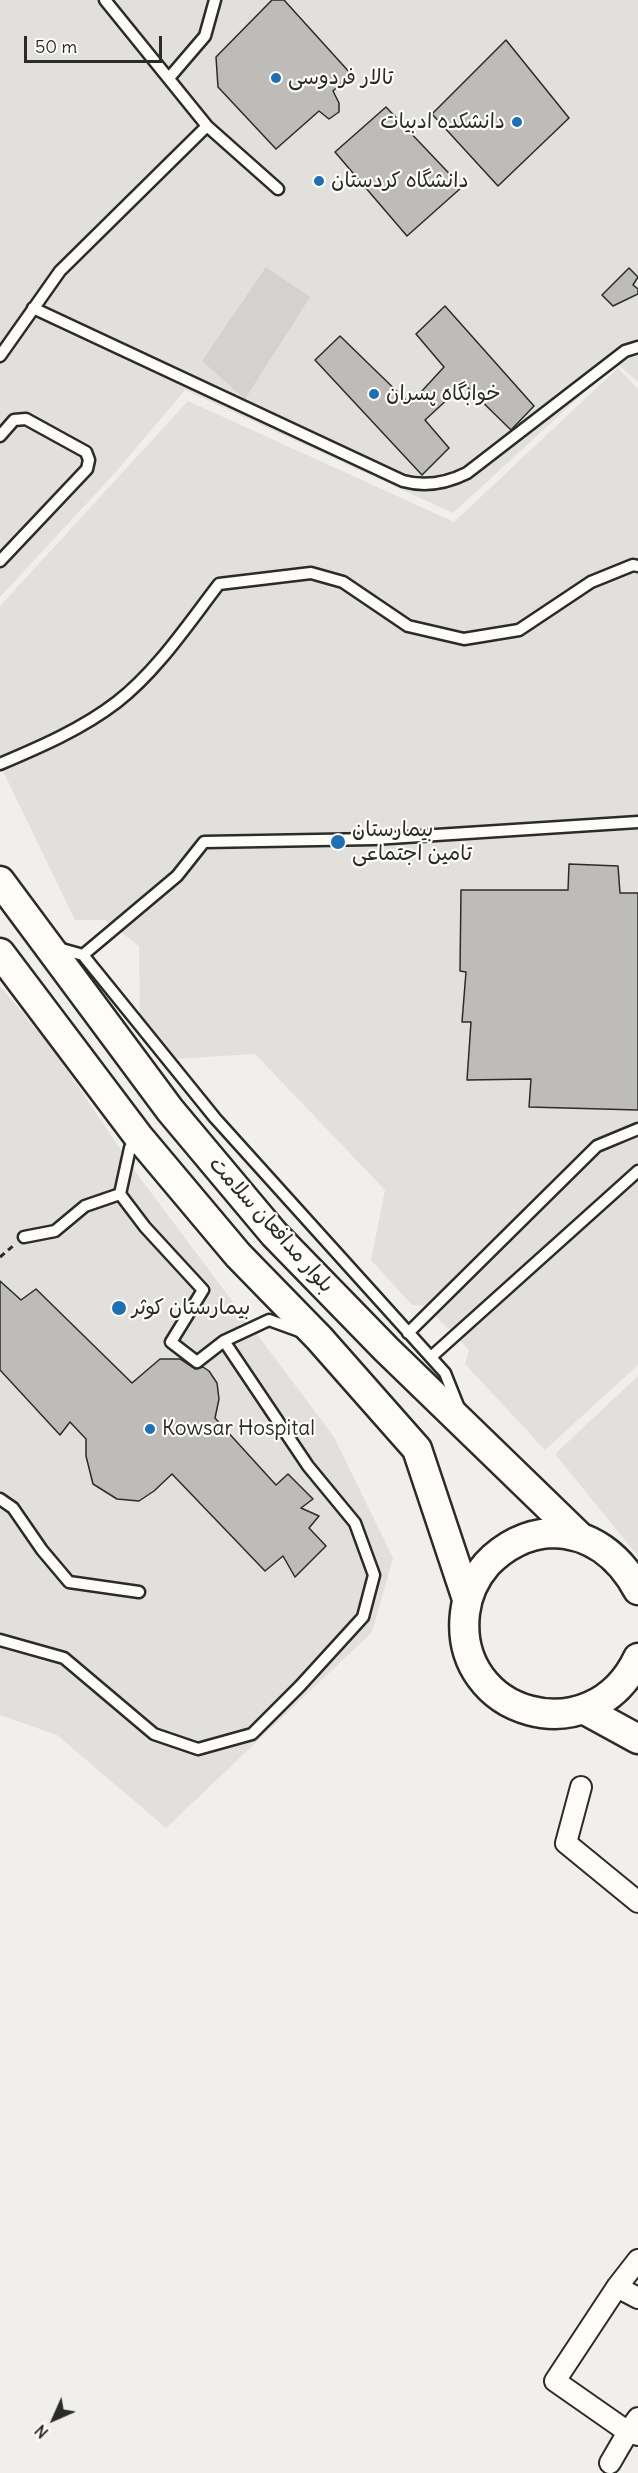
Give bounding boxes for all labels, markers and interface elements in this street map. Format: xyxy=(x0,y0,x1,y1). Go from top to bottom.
scale bar xyxy=(27,24,165,62)
text: 50 m xyxy=(35,35,77,58)
place label: تالار فردوسی xyxy=(288,65,393,91)
marker: تالار فردوسی xyxy=(269,71,283,85)
place label: دانشکده ادبیات xyxy=(380,109,505,135)
marker: دانشکده ادبیات xyxy=(510,115,524,129)
place label: دانشگاه کردستان xyxy=(331,168,469,194)
marker: دانشگاه کردستان xyxy=(312,174,326,188)
place label: خوابگاه پسران xyxy=(386,381,501,407)
marker: خوابگاه پسران xyxy=(367,387,381,401)
place label: بیمارستان تامین اجتماعی xyxy=(352,817,472,867)
marker: بیمارستان تامین اجتماعی xyxy=(329,833,347,851)
street label: بلوار مدافعان سلامت xyxy=(203,1152,339,1298)
place label: بیمارستان کوثر xyxy=(132,1295,250,1321)
marker: بیمارستان کوثر xyxy=(110,1299,128,1317)
place label: Kowsar Hospital xyxy=(162,1416,315,1442)
marker: Kowsar Hospital xyxy=(143,1422,157,1436)
north arrow xyxy=(24,2389,84,2449)
text: N xyxy=(30,2421,52,2443)

